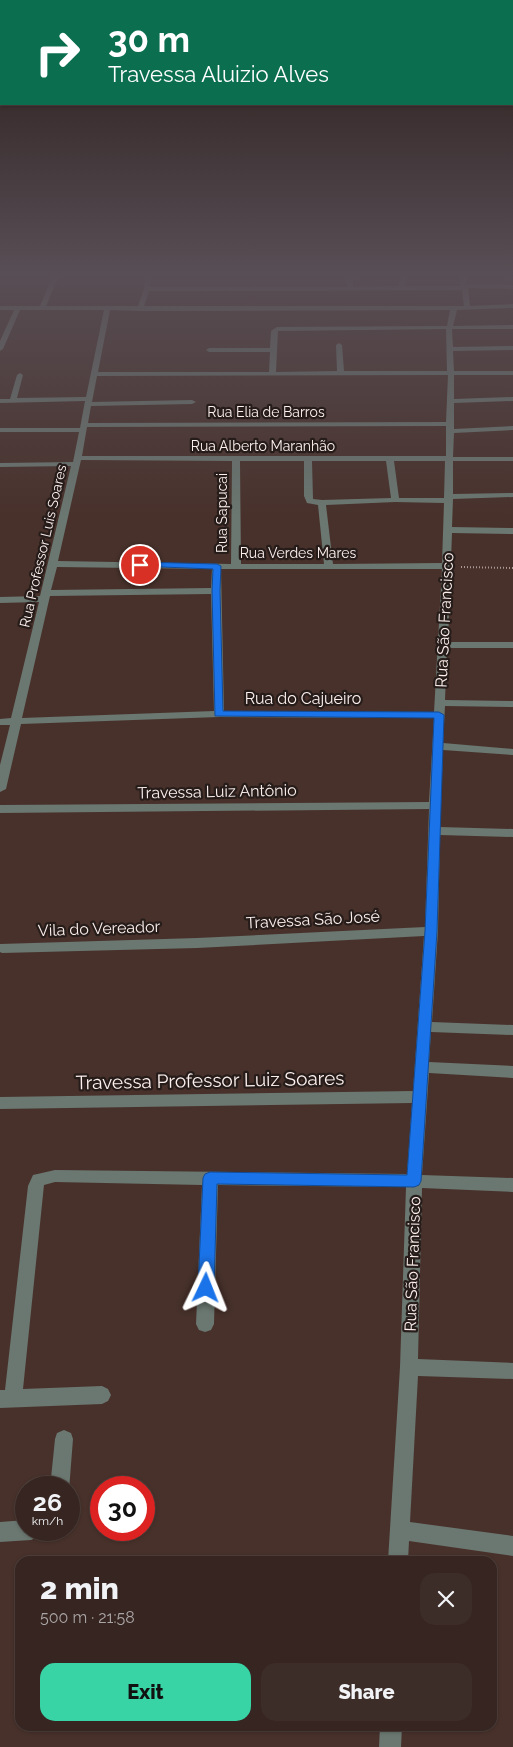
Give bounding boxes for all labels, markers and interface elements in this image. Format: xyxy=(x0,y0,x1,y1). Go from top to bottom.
text: 30 m xyxy=(108,19,190,60)
icon: right xyxy=(25,20,90,85)
text: Travessa Aluizio Alves xyxy=(108,61,329,87)
street label: Rua Elia de Barros xyxy=(207,404,325,420)
street label: Rua Alberto Maranhão xyxy=(191,438,335,454)
street label: Rua Professor Luis Soares xyxy=(16,463,70,629)
street label: Rua Sapucai xyxy=(214,473,230,553)
pin xyxy=(119,544,161,586)
street label: Rua Verdes Mares xyxy=(240,545,356,561)
icon: arrive xyxy=(126,551,154,579)
street label: Rua São Francisco xyxy=(431,552,458,688)
street label: Rua do Cajueiro xyxy=(245,689,361,708)
street label: Travessa Luiz Antônio xyxy=(137,781,297,802)
street label: Travessa São José xyxy=(246,907,380,932)
street label: Vila do Vereador xyxy=(38,917,161,940)
street label: Travessa Professor Luiz Soares xyxy=(75,1067,345,1093)
street label: Rua São Francisco xyxy=(401,1196,424,1332)
position arrow xyxy=(179,1261,231,1313)
speed limit sign: 30 xyxy=(90,1476,155,1541)
text: 26 xyxy=(33,1487,62,1517)
text: km/h xyxy=(32,1514,63,1528)
text: 2 min xyxy=(40,1571,119,1606)
button: close xyxy=(420,1573,472,1625)
text: 500 m · 21:58 xyxy=(40,1608,135,1627)
button: Exit xyxy=(40,1663,251,1721)
button: Share xyxy=(261,1663,472,1721)

